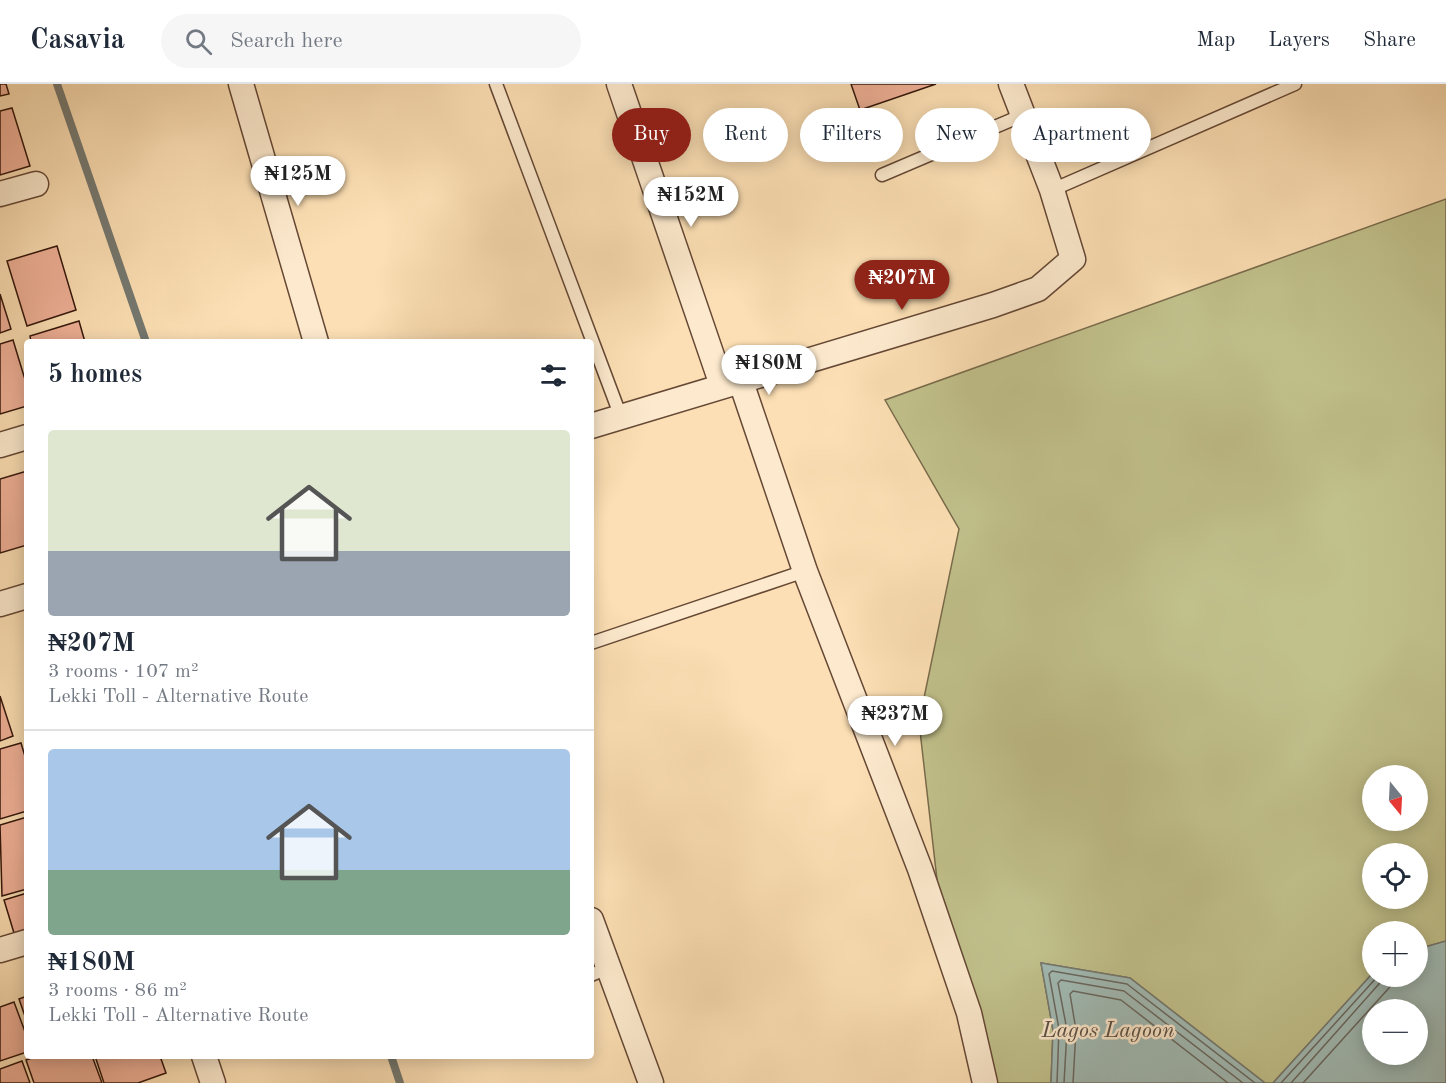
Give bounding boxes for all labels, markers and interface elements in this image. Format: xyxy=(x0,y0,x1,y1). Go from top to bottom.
search box xyxy=(161,14,581,68)
icon: search xyxy=(182,25,215,58)
text: Casavia xyxy=(30,27,125,55)
text: Search here xyxy=(230,30,343,52)
text: Map xyxy=(1196,30,1235,51)
text: Layers xyxy=(1268,30,1330,51)
text: Share xyxy=(1363,30,1416,51)
chip: Buy xyxy=(612,108,691,162)
chip: Rent xyxy=(703,108,788,162)
chip: Filters xyxy=(800,108,903,162)
chip: New xyxy=(915,108,999,162)
chip: Apartment xyxy=(1011,108,1151,162)
pin: ₦125M xyxy=(256,156,340,207)
text: ₦125M xyxy=(264,165,332,185)
pin: ₦152M xyxy=(649,177,733,228)
text: ₦152M xyxy=(657,186,725,206)
pin: ₦207M xyxy=(860,260,944,311)
text: ₦207M xyxy=(868,269,936,289)
pin: ₦180M xyxy=(727,345,811,396)
text: ₦180M xyxy=(735,354,803,374)
icon: filters xyxy=(537,359,570,392)
text: 5 homes xyxy=(48,362,142,388)
icon: home xyxy=(255,469,363,577)
text: ₦207M xyxy=(48,631,135,657)
text: 3 rooms · 107 m² xyxy=(48,662,198,682)
text: Lekki Toll - Alternative Route xyxy=(48,687,308,707)
pin: ₦237M xyxy=(853,696,937,747)
text: ₦237M xyxy=(861,705,929,725)
north arrow xyxy=(1362,765,1428,831)
map controls xyxy=(1362,765,1428,1065)
icon: home xyxy=(255,788,363,896)
button: locate xyxy=(1362,843,1428,909)
button: + xyxy=(1362,921,1428,987)
text: ₦180M xyxy=(48,950,135,976)
text: 3 rooms · 86 m² xyxy=(48,981,187,1001)
button: − xyxy=(1362,999,1428,1065)
text: Lekki Toll - Alternative Route xyxy=(48,1006,308,1026)
water label: Lagos Lagoon xyxy=(1040,1020,1175,1042)

